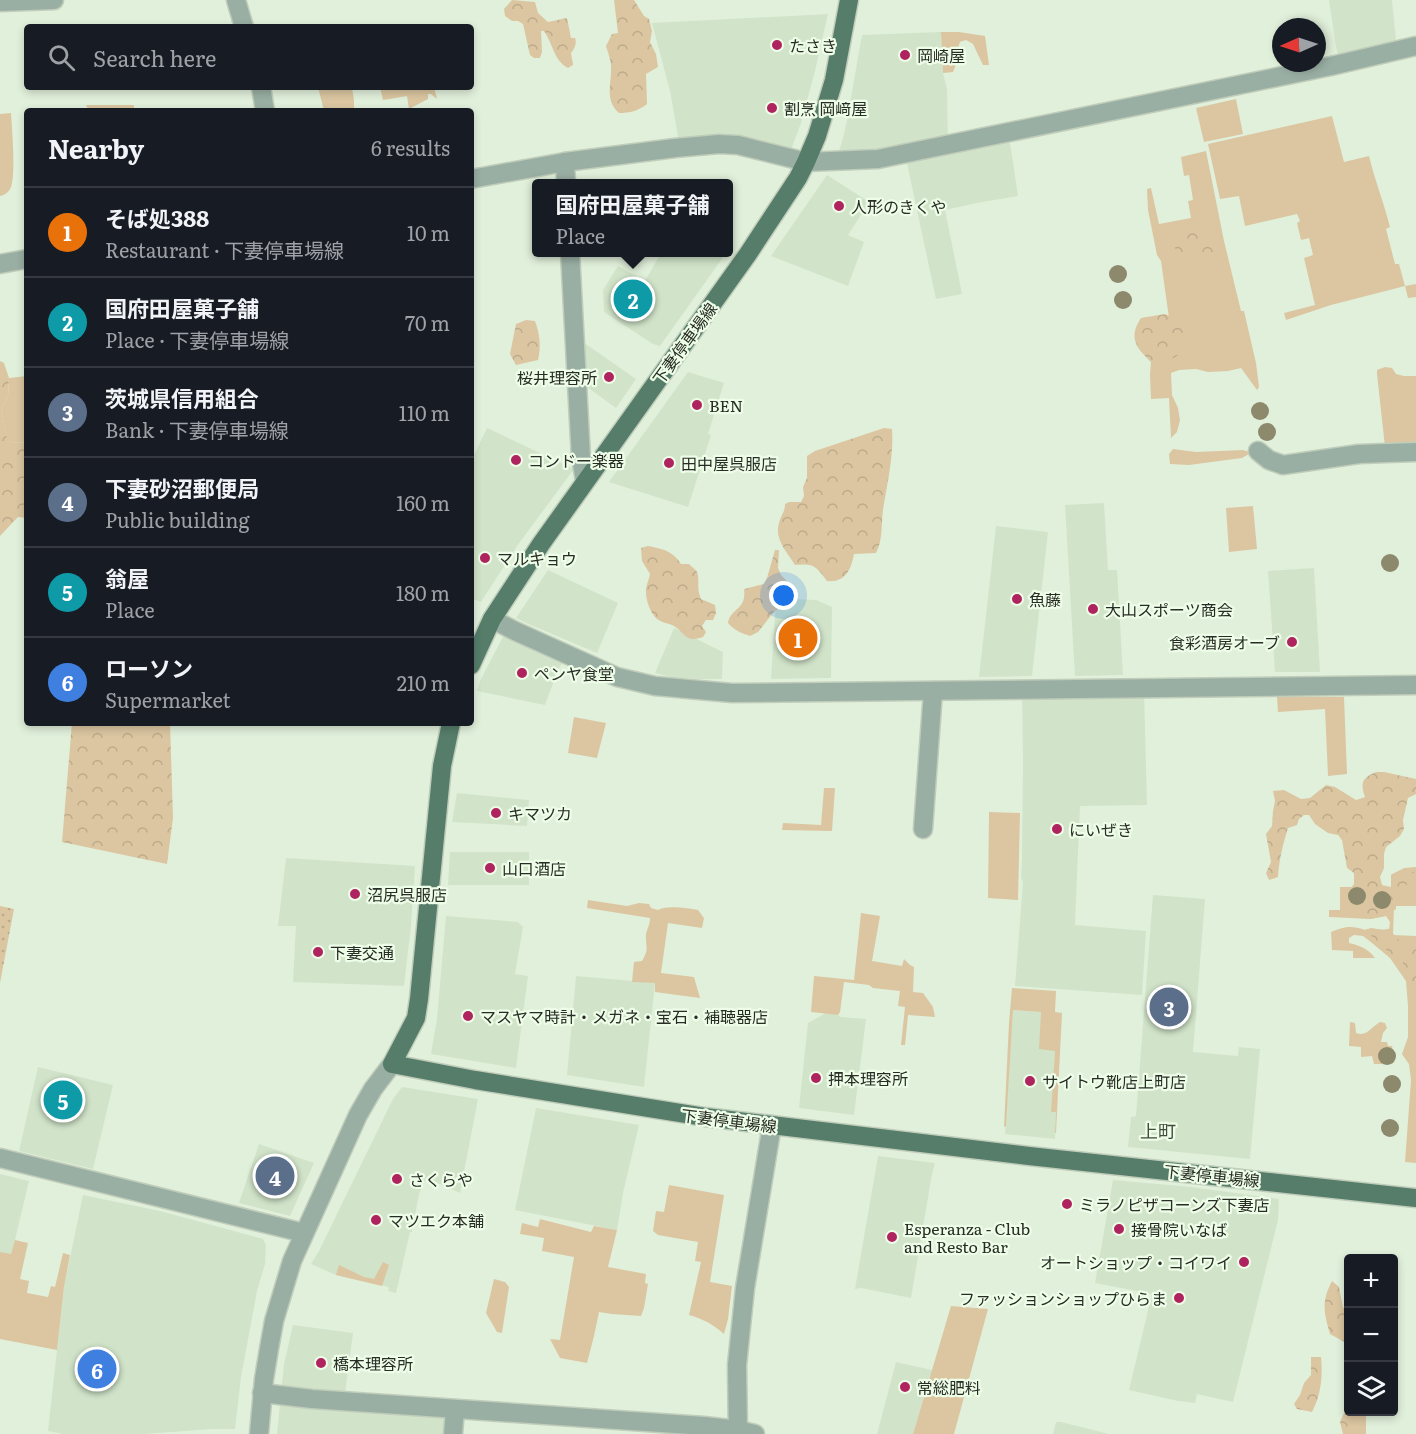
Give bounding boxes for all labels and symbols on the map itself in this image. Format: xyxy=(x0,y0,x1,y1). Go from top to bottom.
north arrow xyxy=(1272,18,1326,72)
place label: たさき xyxy=(789,33,837,57)
marker: たさき xyxy=(770,38,784,52)
place label: 岡崎屋 xyxy=(917,43,965,67)
marker: 岡崎屋 xyxy=(898,48,912,62)
place label: 割烹 岡﨑屋 xyxy=(784,96,867,120)
marker: 割烹 岡﨑屋 xyxy=(765,101,779,115)
place label: 人形のきくや xyxy=(851,194,947,218)
marker: 人形のきくや xyxy=(832,199,846,213)
pin: 2 xyxy=(614,276,652,322)
street label: 下妻停車場線 xyxy=(646,297,722,389)
place label: 桜井理容所 xyxy=(517,365,597,389)
marker: 桜井理容所 xyxy=(602,370,616,384)
place label: BEN xyxy=(709,393,743,417)
marker: BEN xyxy=(690,398,704,412)
place label: コンドー楽器 xyxy=(528,448,624,472)
place label: 田中屋呉服店 xyxy=(681,451,777,475)
marker: コンドー楽器 xyxy=(509,453,523,467)
marker: 田中屋呉服店 xyxy=(662,456,676,470)
place label: マルキョウ xyxy=(497,546,577,570)
marker: マルキョウ xyxy=(478,551,492,565)
your location xyxy=(769,581,798,610)
place label: 魚藤 xyxy=(1029,587,1061,611)
marker: 魚藤 xyxy=(1010,592,1024,606)
place label: 大山スポーツ商会 xyxy=(1105,597,1233,621)
marker: 大山スポーツ商会 xyxy=(1086,602,1100,616)
pin: 1 xyxy=(778,616,818,660)
place label: 食彩酒房オーブ xyxy=(1169,630,1280,654)
marker: 食彩酒房オーブ xyxy=(1285,635,1299,649)
place label: ペンヤ食堂 xyxy=(534,661,614,685)
marker: ペンヤ食堂 xyxy=(515,666,529,680)
place label: キマツカ xyxy=(508,801,572,825)
marker: キマツカ xyxy=(489,806,503,820)
place label: にいぜき xyxy=(1069,817,1133,841)
marker: にいぜき xyxy=(1050,822,1064,836)
place label: 山口酒店 xyxy=(502,856,566,880)
marker: 山口酒店 xyxy=(483,861,497,875)
place label: 沼尻呉服店 xyxy=(367,882,447,906)
marker: 沼尻呉服店 xyxy=(348,887,362,901)
place label: 下妻交通 xyxy=(330,940,394,964)
marker: 下妻交通 xyxy=(311,945,325,959)
pin: 3 xyxy=(1150,984,1188,1030)
place label: マスヤマ時計・メガネ・宝石・補聴器店 xyxy=(480,1004,768,1028)
marker: マスヤマ時計・メガネ・宝石・補聴器店 xyxy=(461,1009,475,1023)
place label: 押本理容所 xyxy=(828,1066,908,1090)
place label: サイトウ靴店上町店 xyxy=(1042,1069,1186,1093)
marker: 押本理容所 xyxy=(809,1071,823,1085)
marker: サイトウ靴店上町店 xyxy=(1023,1074,1037,1088)
pin: 5 xyxy=(44,1078,82,1122)
street label: 下妻停車場線 xyxy=(680,1102,778,1138)
district label: 上町 xyxy=(1140,1117,1176,1144)
pin: 4 xyxy=(256,1154,294,1198)
street label: 下妻停車場線 xyxy=(1163,1158,1261,1192)
place label: さくらや xyxy=(409,1167,473,1191)
marker: さくらや xyxy=(390,1172,404,1186)
place label: ミラノピザコーンズ下妻店 xyxy=(1079,1192,1270,1216)
marker: ミラノピザコーンズ下妻店 xyxy=(1060,1197,1074,1211)
place label: マツエク本舗 xyxy=(388,1208,484,1232)
marker: マツエク本舗 xyxy=(369,1213,383,1227)
place label: Esperanza - Club and Resto Bar xyxy=(904,1216,1030,1258)
place label: 接骨院いなば xyxy=(1131,1217,1227,1241)
marker: 接骨院いなば xyxy=(1112,1222,1126,1236)
marker: Esperanza - Club and Resto Bar xyxy=(885,1230,899,1244)
place label: オートショップ・コイワイ xyxy=(1040,1250,1232,1274)
marker: オートショップ・コイワイ xyxy=(1237,1255,1251,1269)
place label: ファッションショップひらま xyxy=(959,1286,1167,1310)
marker: ファッションショップひらま xyxy=(1172,1291,1186,1305)
pin: 6 xyxy=(78,1346,116,1392)
place label: 橋本理容所 xyxy=(333,1351,413,1375)
marker: 橋本理容所 xyxy=(314,1356,328,1370)
place label: 常総肥料 xyxy=(917,1375,981,1399)
marker: 常総肥料 xyxy=(898,1380,912,1394)

